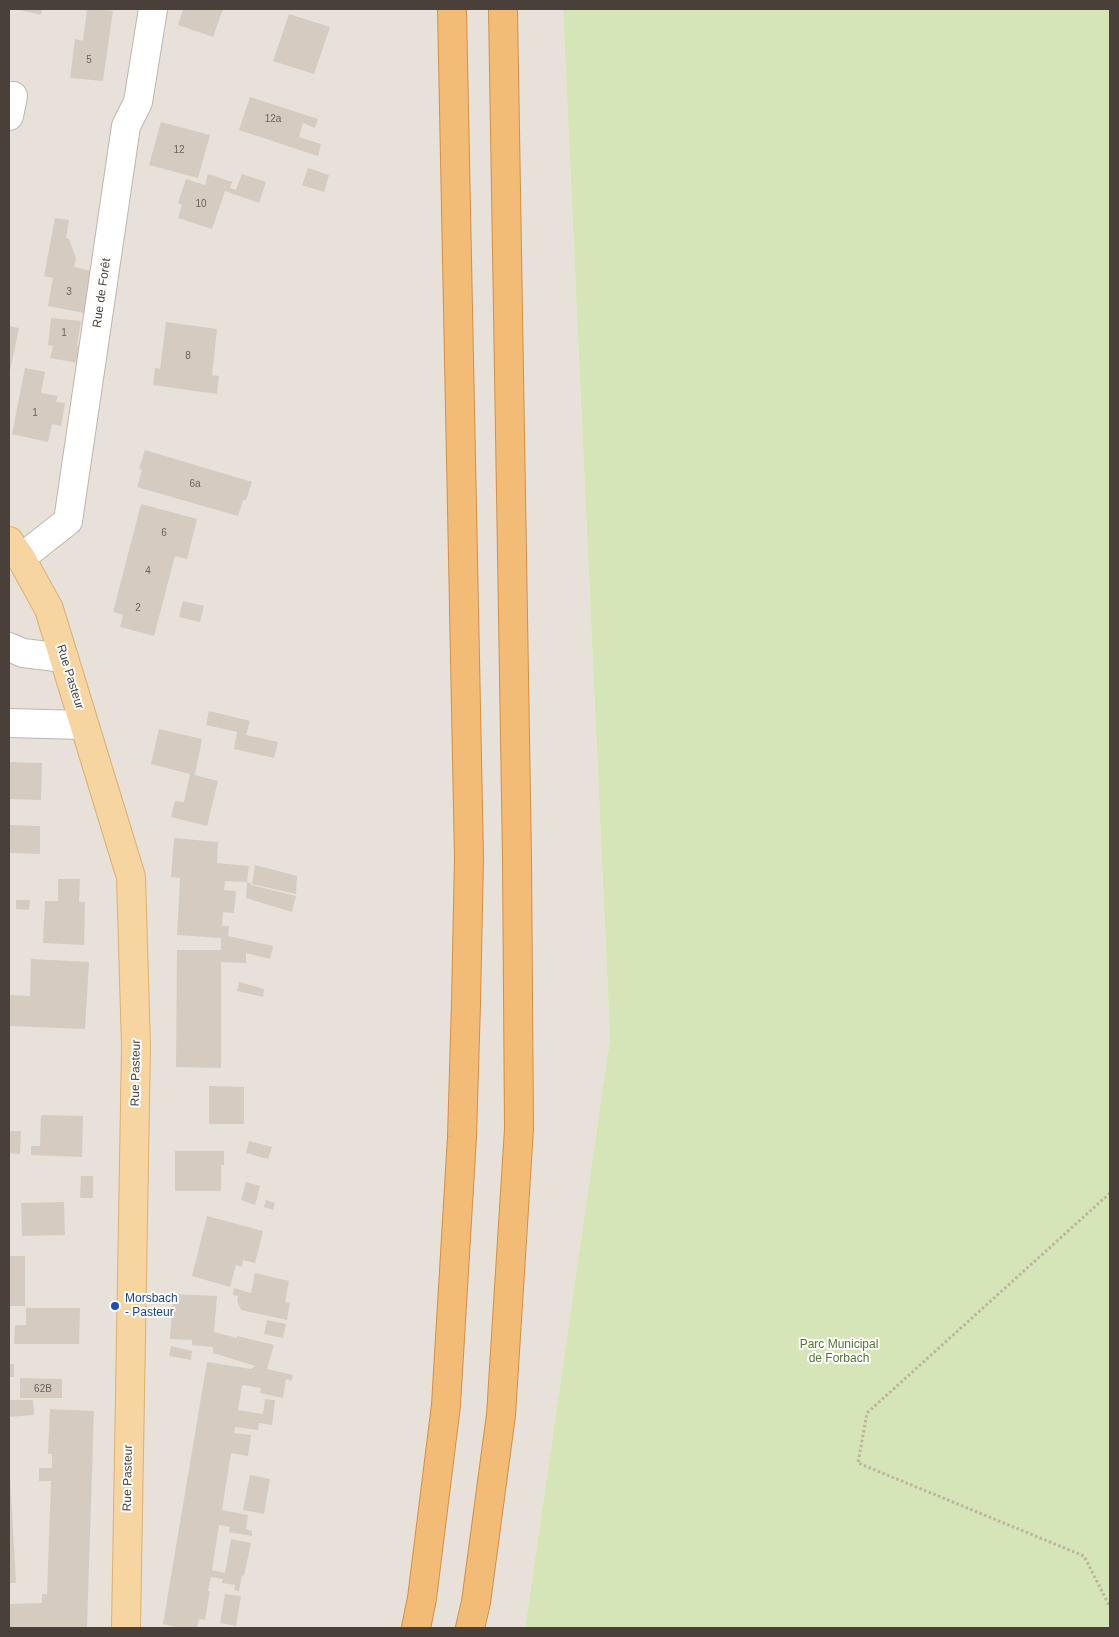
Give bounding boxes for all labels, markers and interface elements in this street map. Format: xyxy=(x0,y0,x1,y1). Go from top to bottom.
house number: 5 xyxy=(86,54,92,66)
house number: 12a xyxy=(265,113,281,125)
house number: 12 xyxy=(173,144,185,156)
house number: 10 xyxy=(195,198,207,210)
street label: Rue de Forêt xyxy=(90,257,114,329)
house number: 3 xyxy=(66,286,72,298)
house number: 1 xyxy=(61,327,67,339)
house number: 8 xyxy=(185,350,191,362)
house number: 1 xyxy=(32,407,38,419)
house number: 6a xyxy=(189,478,201,490)
house number: 6 xyxy=(161,527,167,539)
house number: 4 xyxy=(145,565,151,577)
house number: 2 xyxy=(135,602,141,614)
street label: Rue Pasteur xyxy=(53,643,87,711)
street label: Rue Pasteur xyxy=(128,1040,144,1106)
place label: Morsbach - Pasteur xyxy=(125,1292,178,1320)
marker: Morsbach - Pasteur xyxy=(109,1300,121,1312)
park label: Parc Municipal de Forbach xyxy=(800,1338,878,1366)
house number: 62B xyxy=(34,1383,52,1395)
street label: Rue Pasteur xyxy=(120,1445,136,1511)

